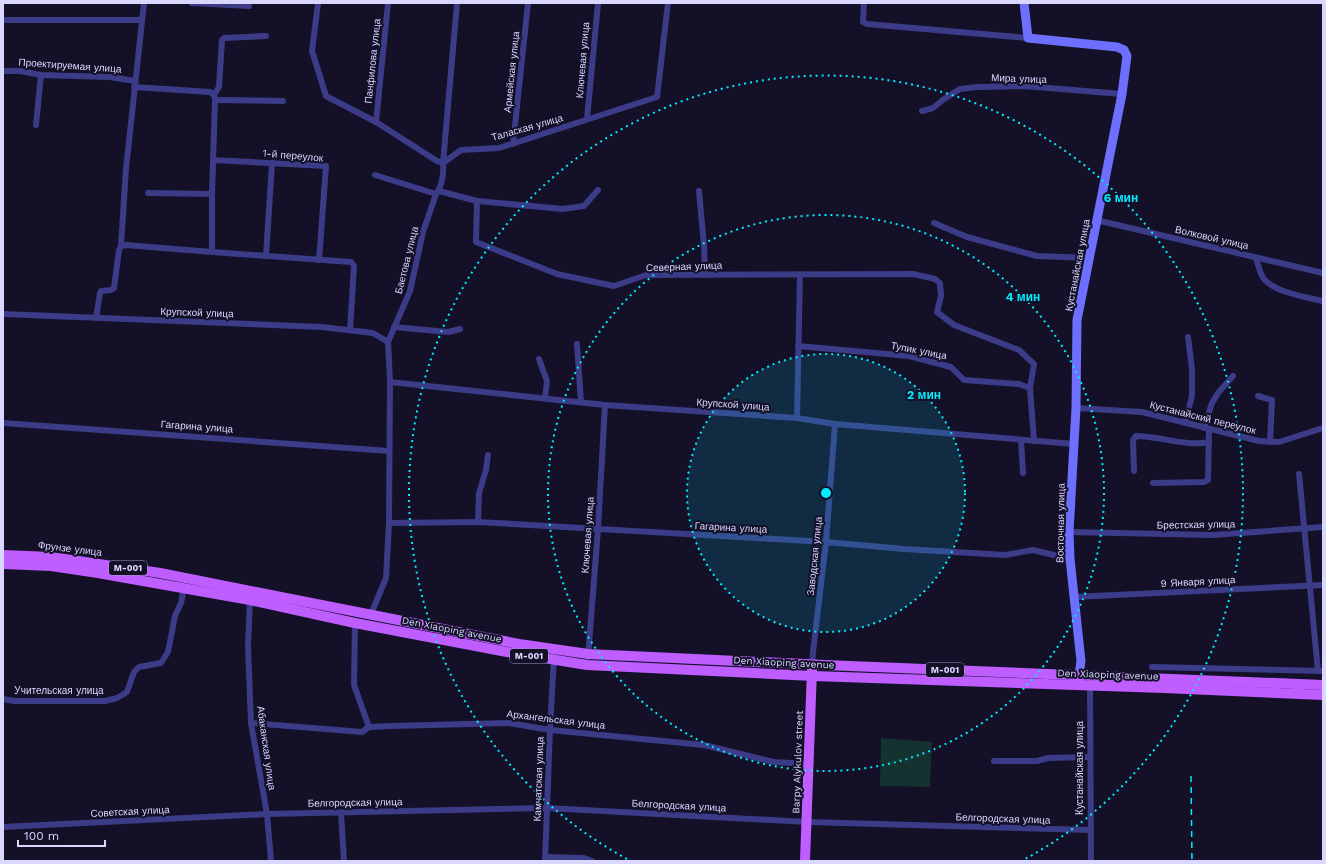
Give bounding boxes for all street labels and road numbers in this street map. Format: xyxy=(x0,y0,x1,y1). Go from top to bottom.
street label: Панфилова улица xyxy=(363,18,382,104)
street label: Ключевая улица xyxy=(574,21,591,99)
street label: Армейская улица xyxy=(502,30,521,113)
street label: Проектируемая улица xyxy=(18,56,122,75)
street label: Мира улица xyxy=(991,72,1048,85)
street label: Талаская улица xyxy=(490,112,565,143)
street label: 1-й переулок xyxy=(262,147,324,164)
street label: Кустанайская улица xyxy=(1063,218,1092,312)
street label: Волковой улица xyxy=(1174,224,1250,251)
street label: Баетова улица xyxy=(393,225,420,295)
street label: Северная улица xyxy=(646,260,723,273)
street label: Крупской улица xyxy=(160,306,234,319)
street label: Тупик улица xyxy=(890,340,948,361)
street label: Крупской улица xyxy=(696,396,770,413)
street label: Кустанайский переулок xyxy=(1149,399,1258,436)
street label: Гагарина улица xyxy=(160,418,234,435)
street label: Восточная улица xyxy=(1054,483,1067,563)
street label: Ключевая улица xyxy=(579,496,596,574)
street label: Заводская улица xyxy=(805,516,824,596)
street label: Брестская улица xyxy=(1157,518,1236,531)
street label: Гагарина улица xyxy=(694,520,768,535)
street label: Фрунзе улица xyxy=(37,539,103,558)
road number: M-001 xyxy=(109,561,147,575)
street label: 9 Января улица xyxy=(1160,574,1236,589)
street label: Den Xiaoping avenue xyxy=(401,614,503,645)
road number: M-001 xyxy=(510,649,548,663)
street label: Den Xiaoping avenue xyxy=(733,654,835,671)
road number: M-001 xyxy=(926,663,964,677)
street label: Den Xiaoping avenue xyxy=(1057,667,1159,682)
street label: Учительская улица xyxy=(14,685,104,696)
street label: Абаканская улица xyxy=(255,705,278,791)
street label: Архангельская улица xyxy=(506,708,606,731)
street label: Barpy Alykulov street xyxy=(790,710,805,814)
street label: Кустанайская улица xyxy=(1074,721,1085,815)
street label: Камчатская улица xyxy=(532,736,545,822)
street label: Белгородская улица xyxy=(308,796,403,809)
street label: Белгородская улица xyxy=(631,798,727,813)
street label: Советская улица xyxy=(90,804,170,819)
street label: Белгородская улица xyxy=(955,811,1051,826)

